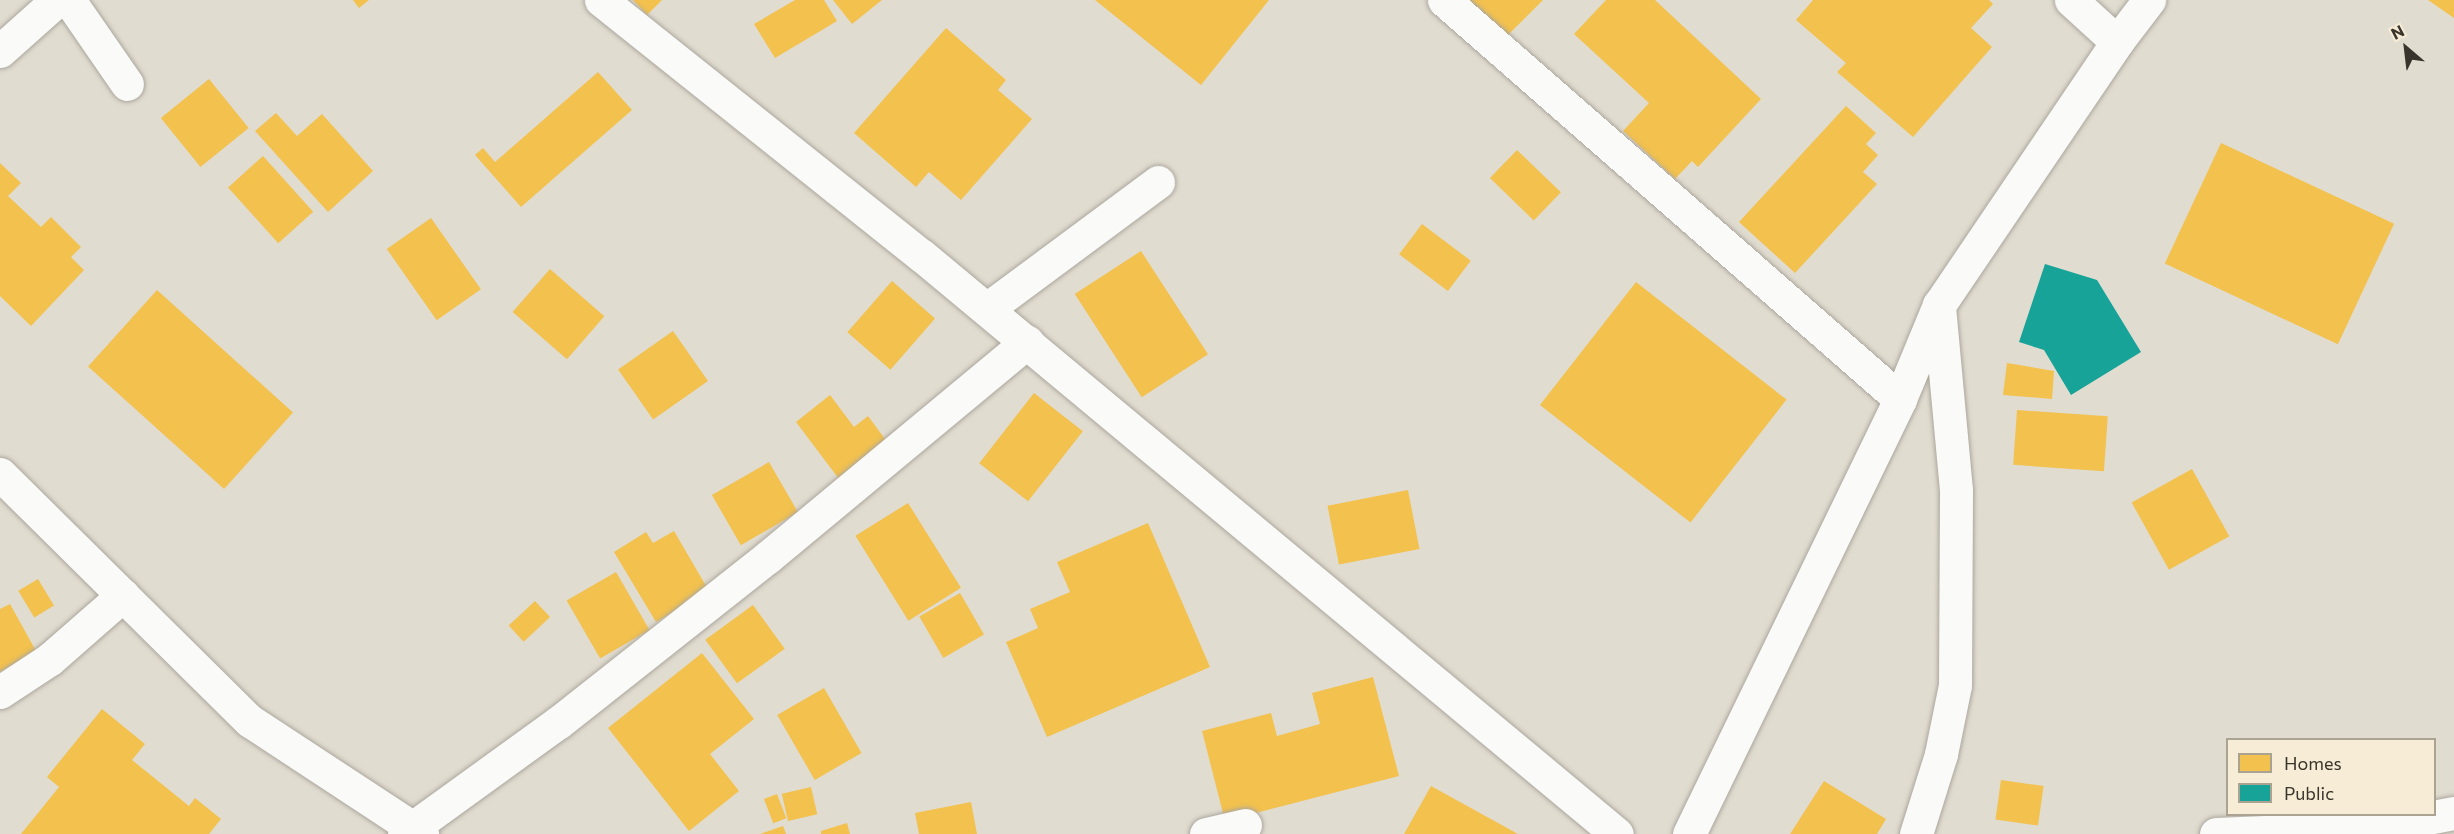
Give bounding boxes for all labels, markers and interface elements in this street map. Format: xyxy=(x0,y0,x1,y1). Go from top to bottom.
north arrow xyxy=(2376,18,2436,78)
text: N xyxy=(2388,20,2407,43)
legend xyxy=(2226,738,2436,816)
text: Homes xyxy=(2284,752,2342,774)
text: Public xyxy=(2284,782,2334,804)

